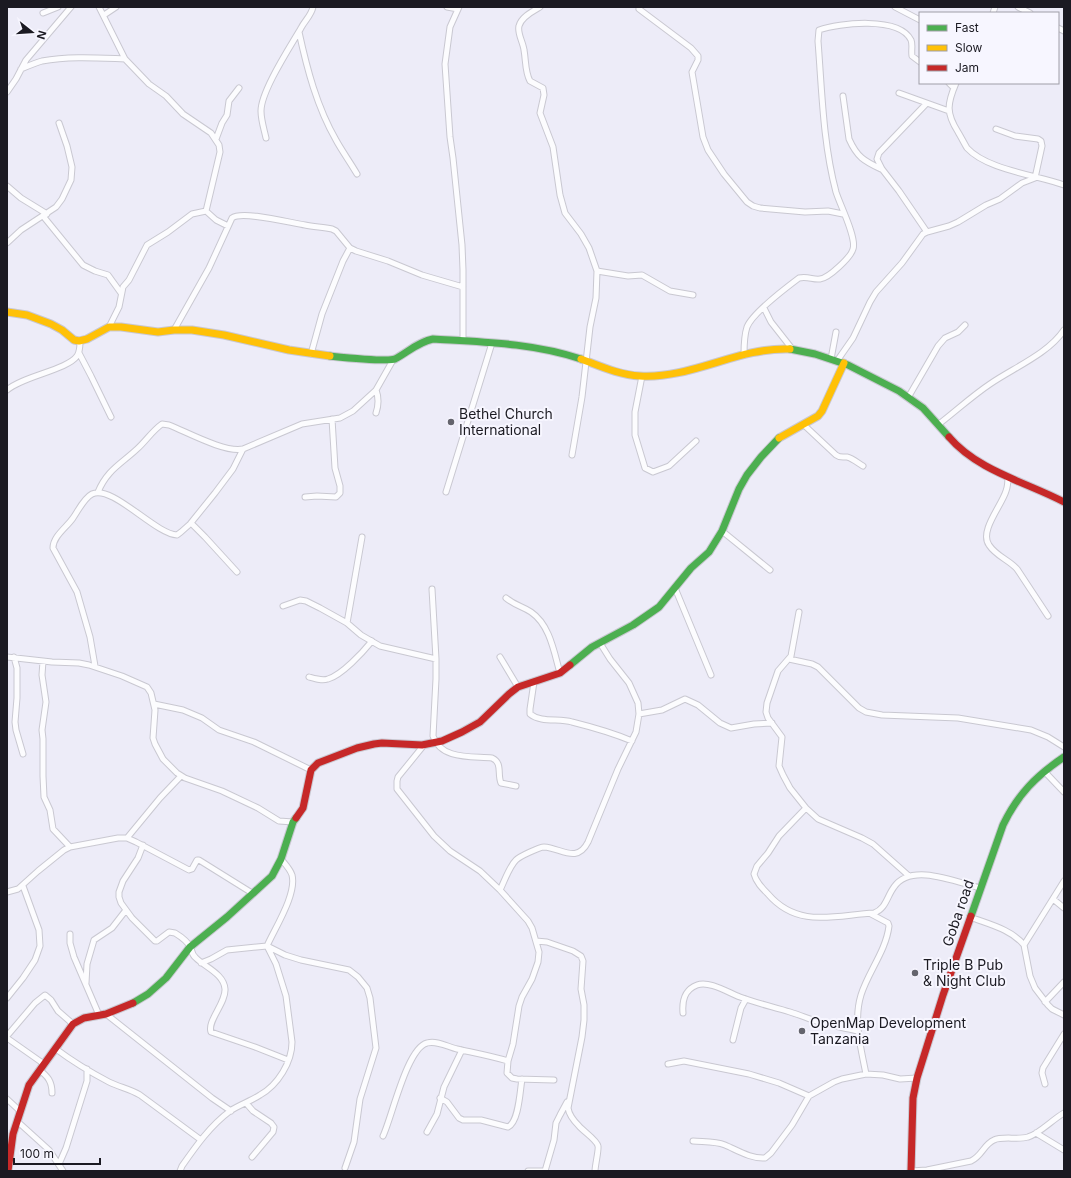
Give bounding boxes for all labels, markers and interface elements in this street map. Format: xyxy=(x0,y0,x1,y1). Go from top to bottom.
north arrow xyxy=(12,12,52,52)
legend xyxy=(919,12,1059,84)
text: Fast xyxy=(955,20,979,35)
text: N xyxy=(34,29,49,41)
text: Slow xyxy=(955,40,983,55)
text: Jam xyxy=(955,60,979,75)
place label: Bethel Church International xyxy=(459,405,553,438)
marker: Bethel Church International xyxy=(446,417,456,427)
street label: Goba road xyxy=(938,877,977,948)
place label: Triple B Pub & Night Club xyxy=(923,956,1006,989)
marker: Triple B Pub & Night Club xyxy=(910,968,920,978)
place label: OpenMap Development Tanzania xyxy=(810,1014,967,1047)
marker: OpenMap Development Tanzania xyxy=(797,1026,807,1036)
scale bar xyxy=(14,1140,100,1166)
text: 100 m xyxy=(20,1146,54,1161)

